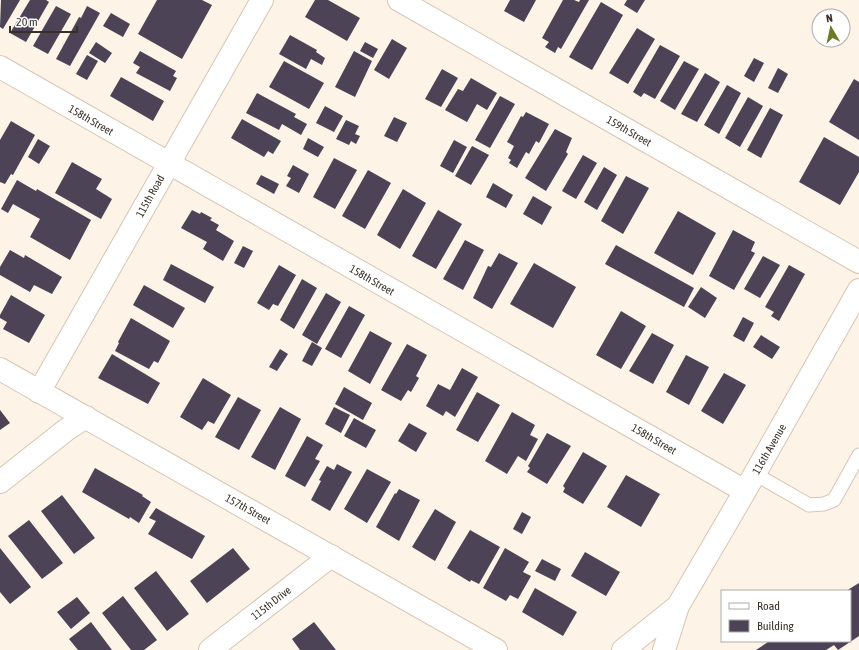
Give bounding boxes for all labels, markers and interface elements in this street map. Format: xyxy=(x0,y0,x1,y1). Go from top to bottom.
scale bar xyxy=(10,8,77,34)
north arrow xyxy=(811,8,851,48)
text: N xyxy=(825,12,834,25)
text: 20 m xyxy=(16,15,38,29)
street label: 158th Street xyxy=(66,102,116,138)
street label: 159th Street xyxy=(604,113,654,149)
street label: 115th Road xyxy=(133,173,167,219)
street label: 158th Street xyxy=(347,262,397,298)
street label: 158th Street xyxy=(629,421,679,457)
street label: 116th Avenue xyxy=(750,422,788,476)
street label: 157th Street xyxy=(223,492,273,526)
street label: 115th Drive xyxy=(249,584,293,622)
legend xyxy=(721,590,851,642)
text: Road xyxy=(757,599,780,613)
text: Building xyxy=(757,619,795,633)

